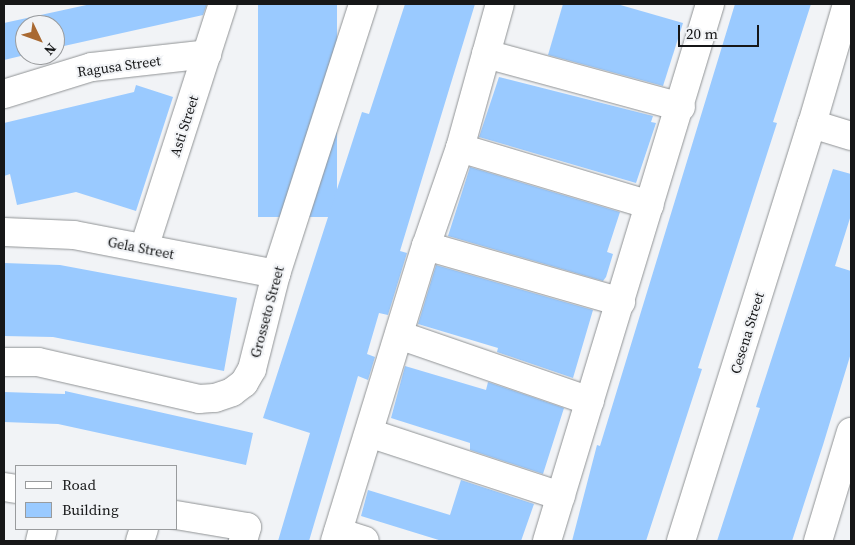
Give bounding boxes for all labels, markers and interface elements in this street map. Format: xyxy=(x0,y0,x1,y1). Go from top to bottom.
north arrow xyxy=(15,15,65,65)
scale bar xyxy=(680,15,761,47)
text: 20 m xyxy=(686,23,718,44)
text: N xyxy=(40,39,61,60)
street label: Ragusa Street xyxy=(76,52,162,80)
street label: Asti Street xyxy=(166,93,202,159)
street label: Gela Street xyxy=(106,233,176,263)
street label: Grosseto Street xyxy=(247,264,287,360)
street label: Cesena Street xyxy=(727,290,767,376)
legend xyxy=(15,465,178,530)
text: Road xyxy=(62,474,96,495)
text: Building xyxy=(62,499,119,520)

